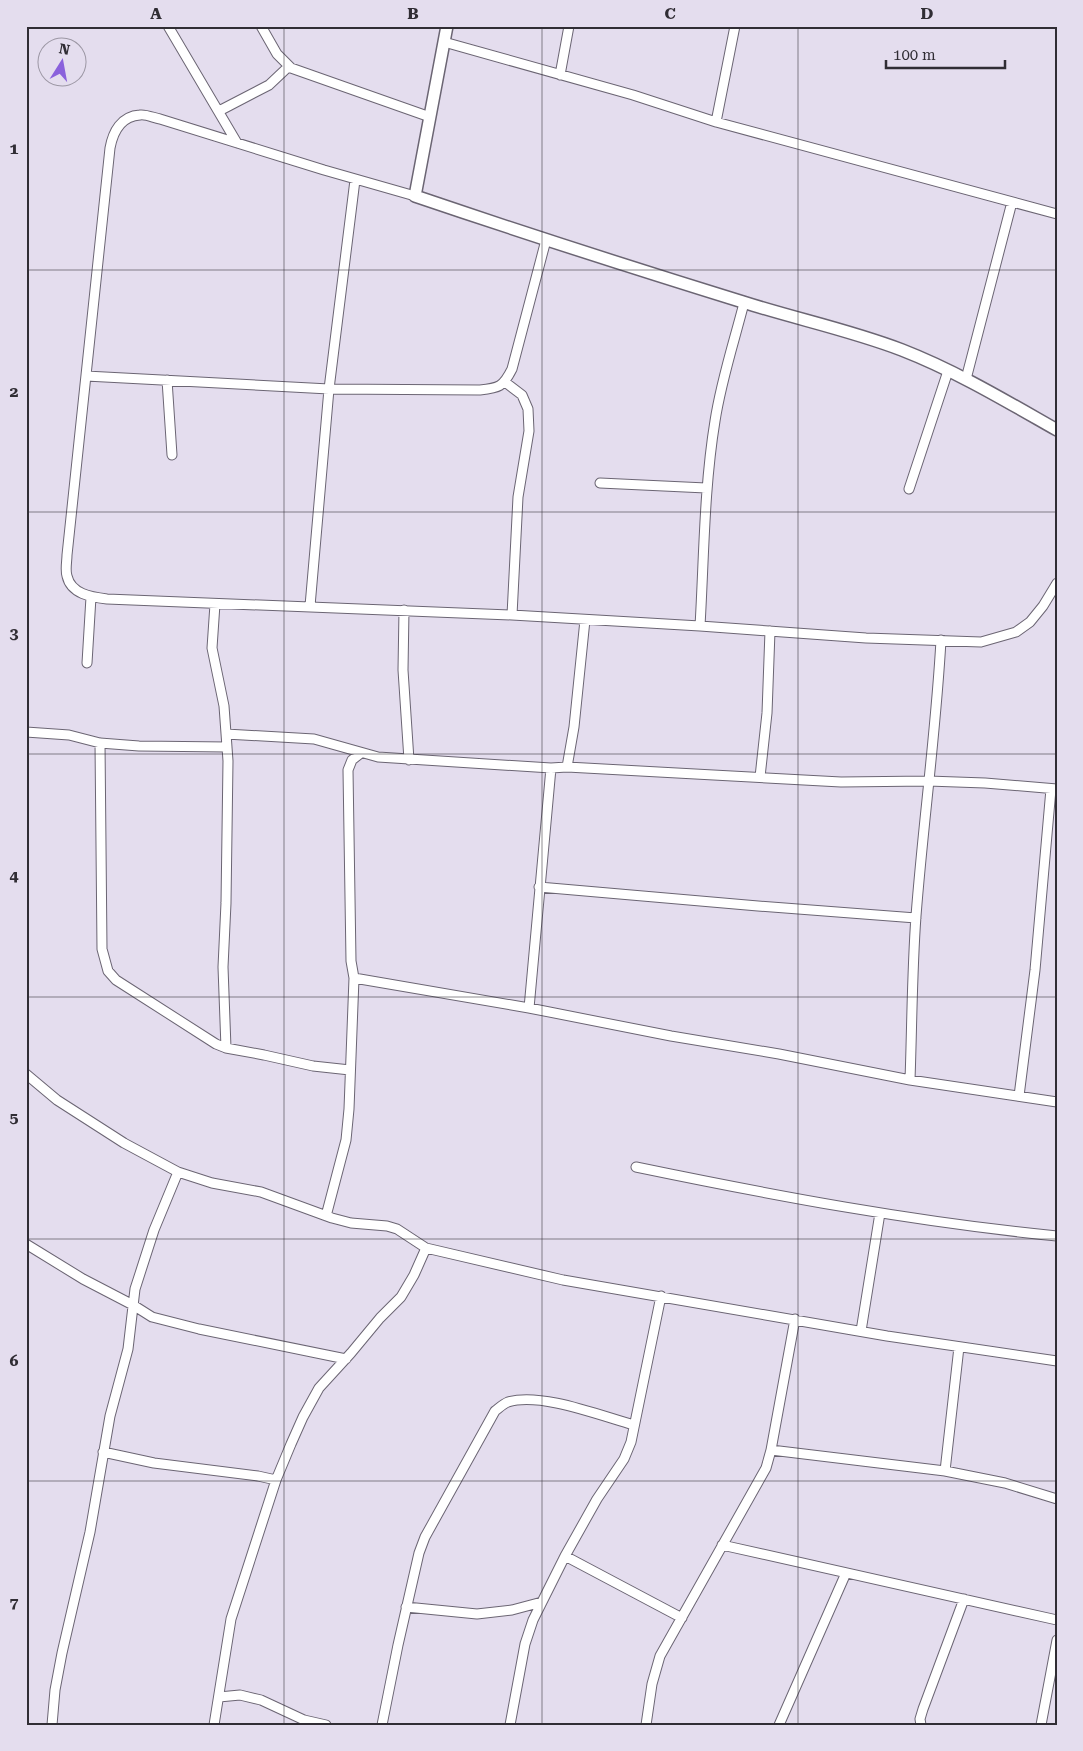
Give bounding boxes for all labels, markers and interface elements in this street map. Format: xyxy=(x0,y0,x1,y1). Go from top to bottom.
text: A xyxy=(150,4,162,23)
text: B xyxy=(407,4,419,23)
text: C xyxy=(664,4,676,23)
text: D xyxy=(921,4,934,23)
north arrow xyxy=(38,38,88,88)
scale bar xyxy=(886,38,1004,70)
text: N xyxy=(58,40,72,58)
text: 100 m xyxy=(893,46,936,64)
text: 1 xyxy=(10,139,19,158)
text: 2 xyxy=(10,382,19,401)
text: 3 xyxy=(10,624,19,643)
text: 4 xyxy=(10,866,19,885)
text: 5 xyxy=(10,1108,19,1127)
text: 6 xyxy=(10,1351,19,1370)
text: 7 xyxy=(10,1593,19,1612)

